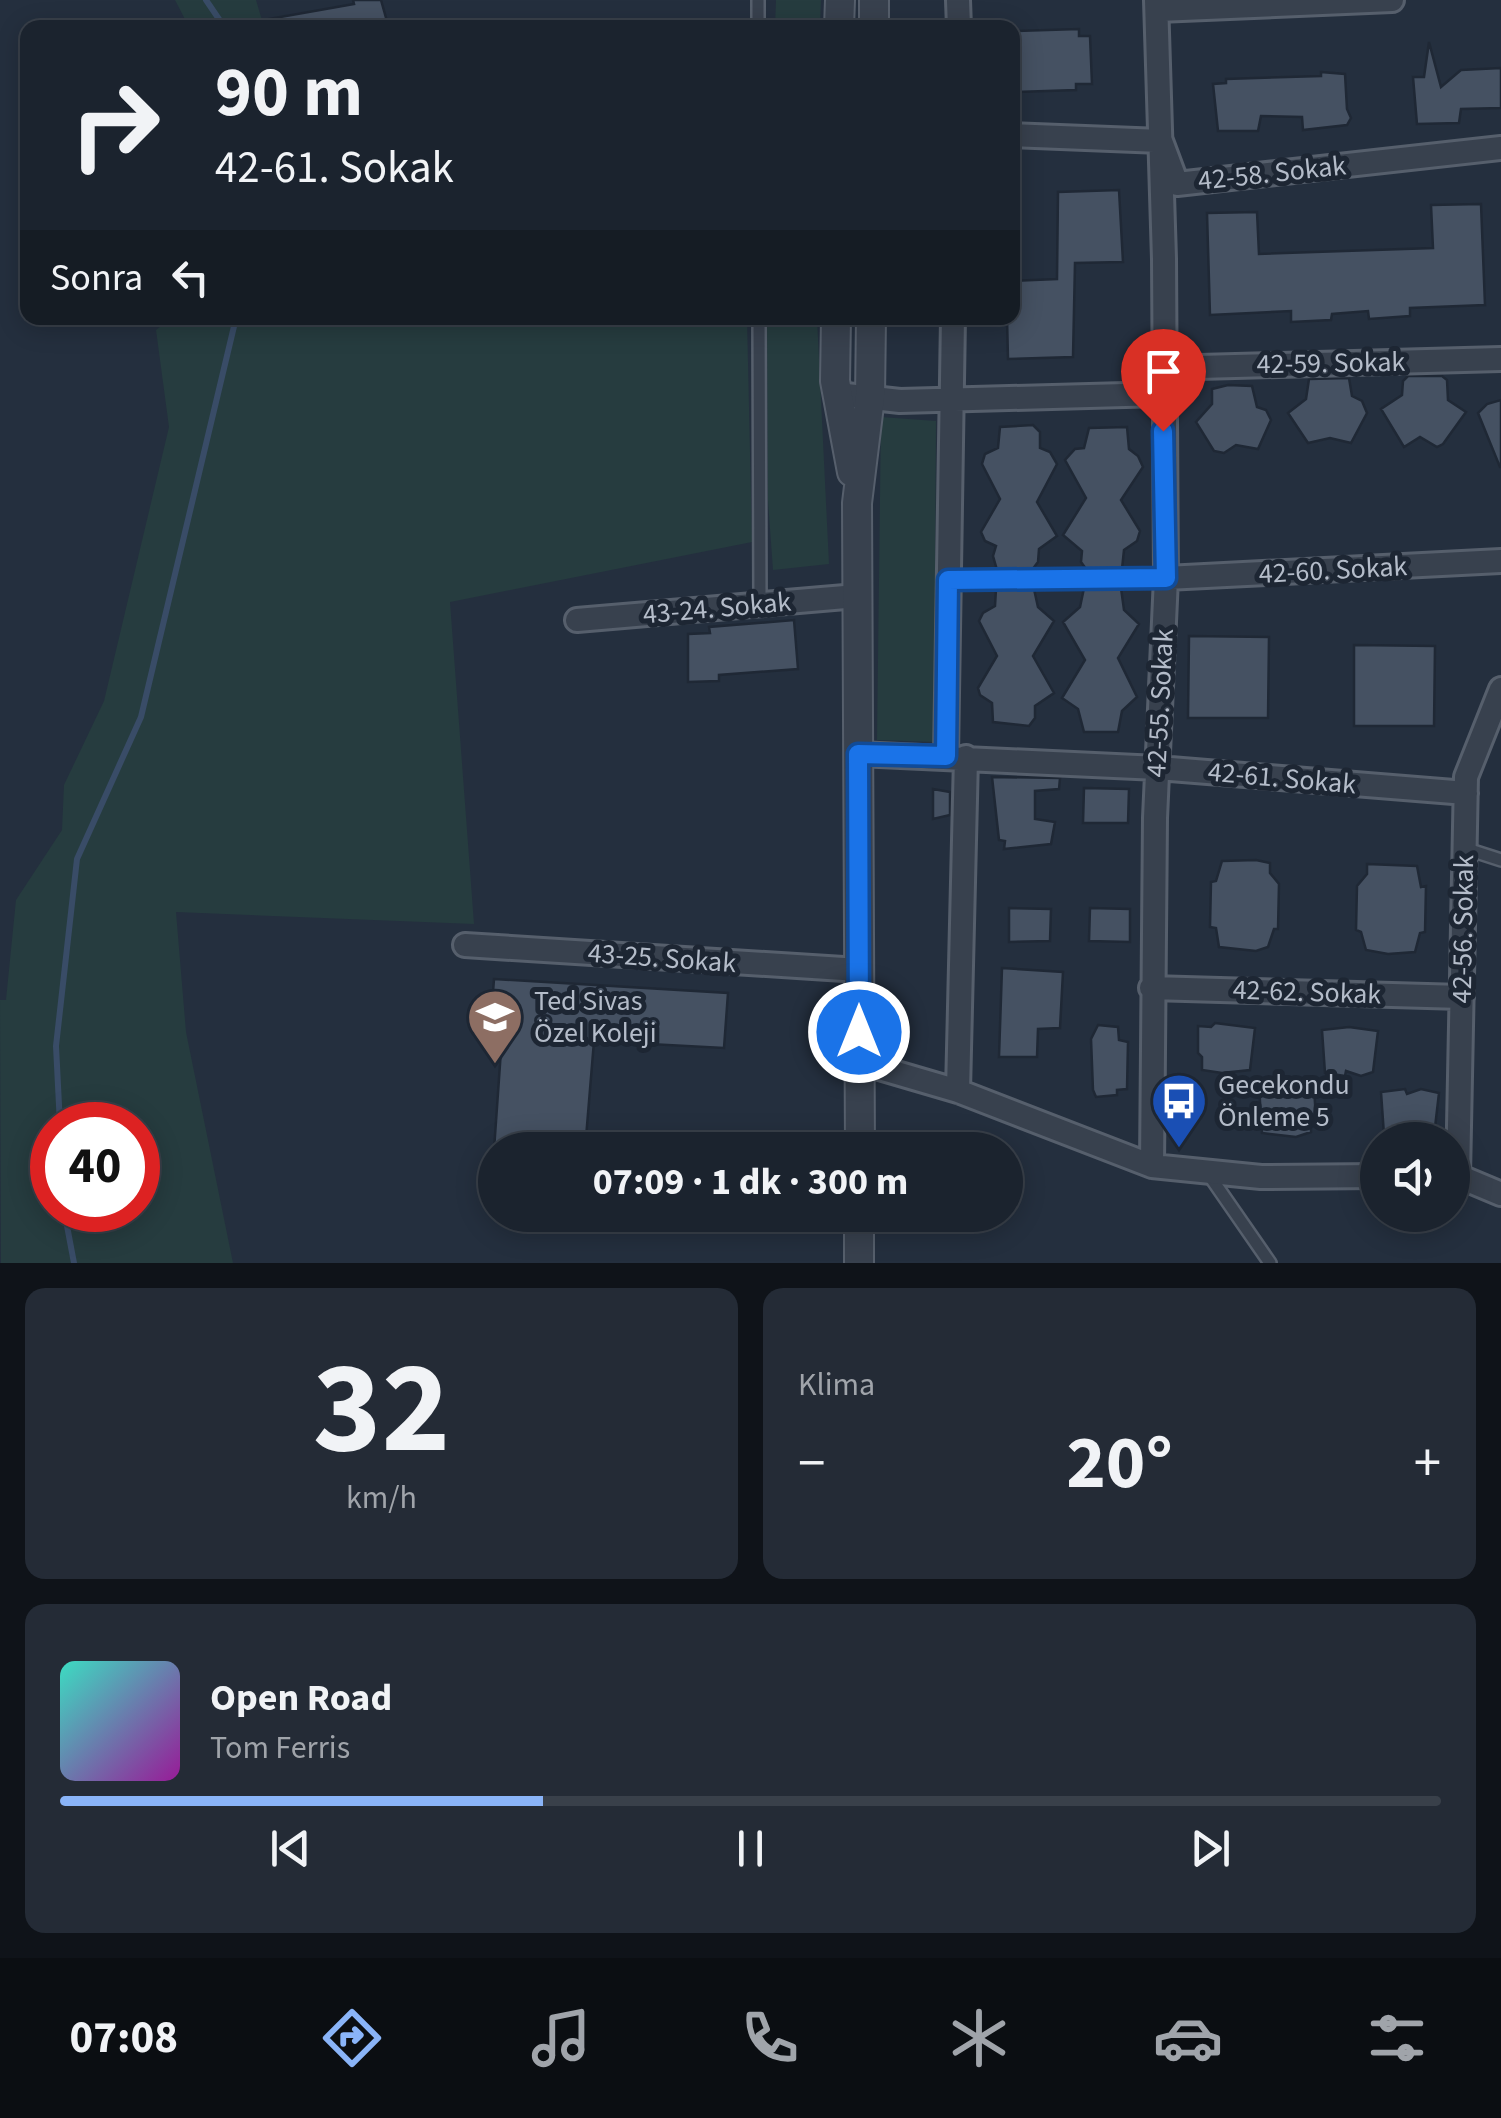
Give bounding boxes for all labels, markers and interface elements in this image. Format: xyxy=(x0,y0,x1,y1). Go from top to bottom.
text: 90 m xyxy=(215,43,363,143)
icon: right xyxy=(50,60,180,190)
text: 42-61. Sokak xyxy=(215,136,454,200)
street label: 42-58. Sokak xyxy=(1196,145,1348,201)
icon: left xyxy=(163,250,218,305)
text: Sonra xyxy=(50,251,143,305)
pin xyxy=(1121,329,1206,432)
street label: 42-59. Sokak xyxy=(1256,342,1406,384)
icon: arrive xyxy=(1136,344,1191,399)
street label: 42-60. Sokak xyxy=(1258,546,1408,594)
street label: 43-24. Sokak xyxy=(641,582,793,634)
street label: 42-55. Sokak xyxy=(1136,628,1184,778)
street label: 42-61. Sokak xyxy=(1206,752,1358,804)
street label: 42-56. Sokak xyxy=(1442,854,1484,1004)
street label: 43-25. Sokak xyxy=(586,933,738,983)
street label: 42-62. Sokak xyxy=(1232,969,1382,1015)
position arrow xyxy=(807,980,911,1084)
place label: Ted Sivas Özel Koleji xyxy=(534,981,657,1053)
school or university icon: Ted Sivas Özel Koleji xyxy=(465,987,525,1066)
place label: Gecekondu Önleme 5 xyxy=(1218,1065,1350,1137)
bus stop icon: Gecekondu Önleme 5 xyxy=(1149,1071,1209,1150)
speed limit sign: 40 xyxy=(30,1102,160,1232)
map controls xyxy=(1360,1122,1470,1232)
button: sound xyxy=(1360,1122,1470,1232)
text: 07:09 · 1 dk · 300 m xyxy=(593,1155,908,1209)
text: 32 xyxy=(313,1317,450,1502)
text: Klima xyxy=(798,1362,875,1408)
text: 20° xyxy=(1066,1410,1173,1517)
text: − xyxy=(798,1425,825,1503)
text: + xyxy=(1414,1425,1441,1503)
text: km/h xyxy=(346,1475,417,1521)
text: Open Road xyxy=(210,1671,392,1725)
text: Tom Ferris xyxy=(210,1725,350,1771)
icon: previous xyxy=(263,1821,318,1876)
icon: pause xyxy=(723,1821,778,1876)
icon: next xyxy=(1183,1821,1238,1876)
icon: directions xyxy=(317,2003,387,2073)
icon: music xyxy=(526,2003,596,2073)
icon: phone xyxy=(735,2003,805,2073)
icon: climate xyxy=(944,2003,1014,2073)
icon: car xyxy=(1153,2003,1223,2073)
icon: filters xyxy=(1362,2003,1432,2073)
text: 07:08 xyxy=(69,2006,178,2070)

